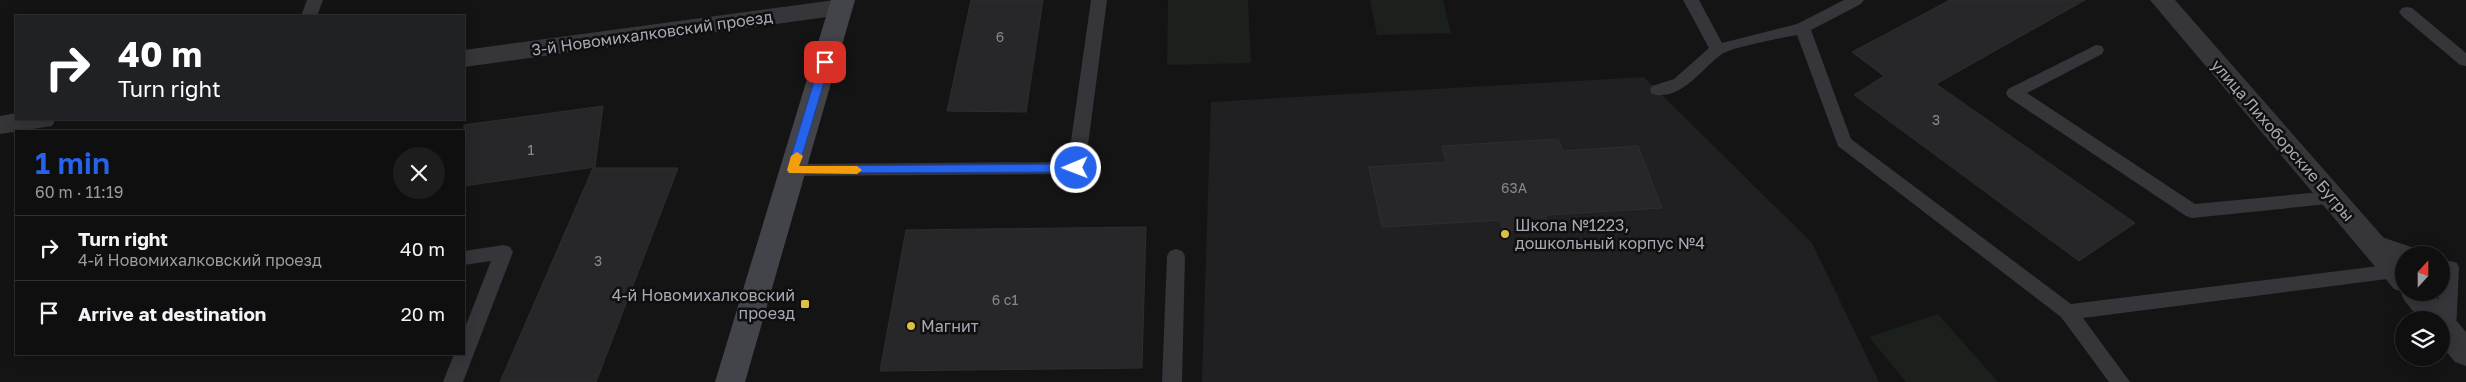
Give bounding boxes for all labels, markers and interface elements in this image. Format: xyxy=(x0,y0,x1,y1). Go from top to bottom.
street label: 3-й Новомихалковский проезд xyxy=(530,6,774,60)
house number: 6 xyxy=(996,28,1004,45)
text: 40 m xyxy=(118,33,202,75)
icon: right xyxy=(35,35,100,100)
pin xyxy=(804,41,846,83)
icon: arrive xyxy=(811,48,839,76)
street label: улица Лихоборские Бугры xyxy=(2207,55,2359,225)
text: Turn right xyxy=(118,75,221,102)
house number: 3 xyxy=(1932,111,1940,128)
house number: 1 xyxy=(528,141,535,158)
position arrow xyxy=(1049,141,1101,193)
text: 1 min xyxy=(35,145,110,181)
button: close xyxy=(393,147,445,199)
house number: 63А xyxy=(1501,179,1528,196)
text: 60 m · 11:19 xyxy=(35,182,123,202)
place label: Школа №1223, дошкольный корпус №4 xyxy=(1515,215,1705,253)
text: Turn right xyxy=(78,227,168,250)
marker: Школа №1223, дошкольный корпус №4 xyxy=(1499,228,1511,240)
icon: right xyxy=(35,234,63,262)
text: 40 m xyxy=(400,237,445,260)
north arrow xyxy=(2395,246,2450,301)
map controls xyxy=(2395,246,2450,366)
text: 4-й Новомихалковский проезд xyxy=(78,250,322,270)
house number: 3 xyxy=(594,252,602,269)
place label: 4-й Новомихалковский проезд xyxy=(612,285,795,323)
house number: 6 с1 xyxy=(992,291,1018,308)
marker: 4-й Новомихалковский проезд xyxy=(799,298,811,310)
icon: arrive xyxy=(35,299,63,327)
text: Arrive at destination xyxy=(78,302,266,325)
text: 20 m xyxy=(401,302,445,325)
button: layers xyxy=(2395,311,2450,366)
place label: Магнит xyxy=(921,316,979,336)
marker: Магнит xyxy=(905,320,917,332)

